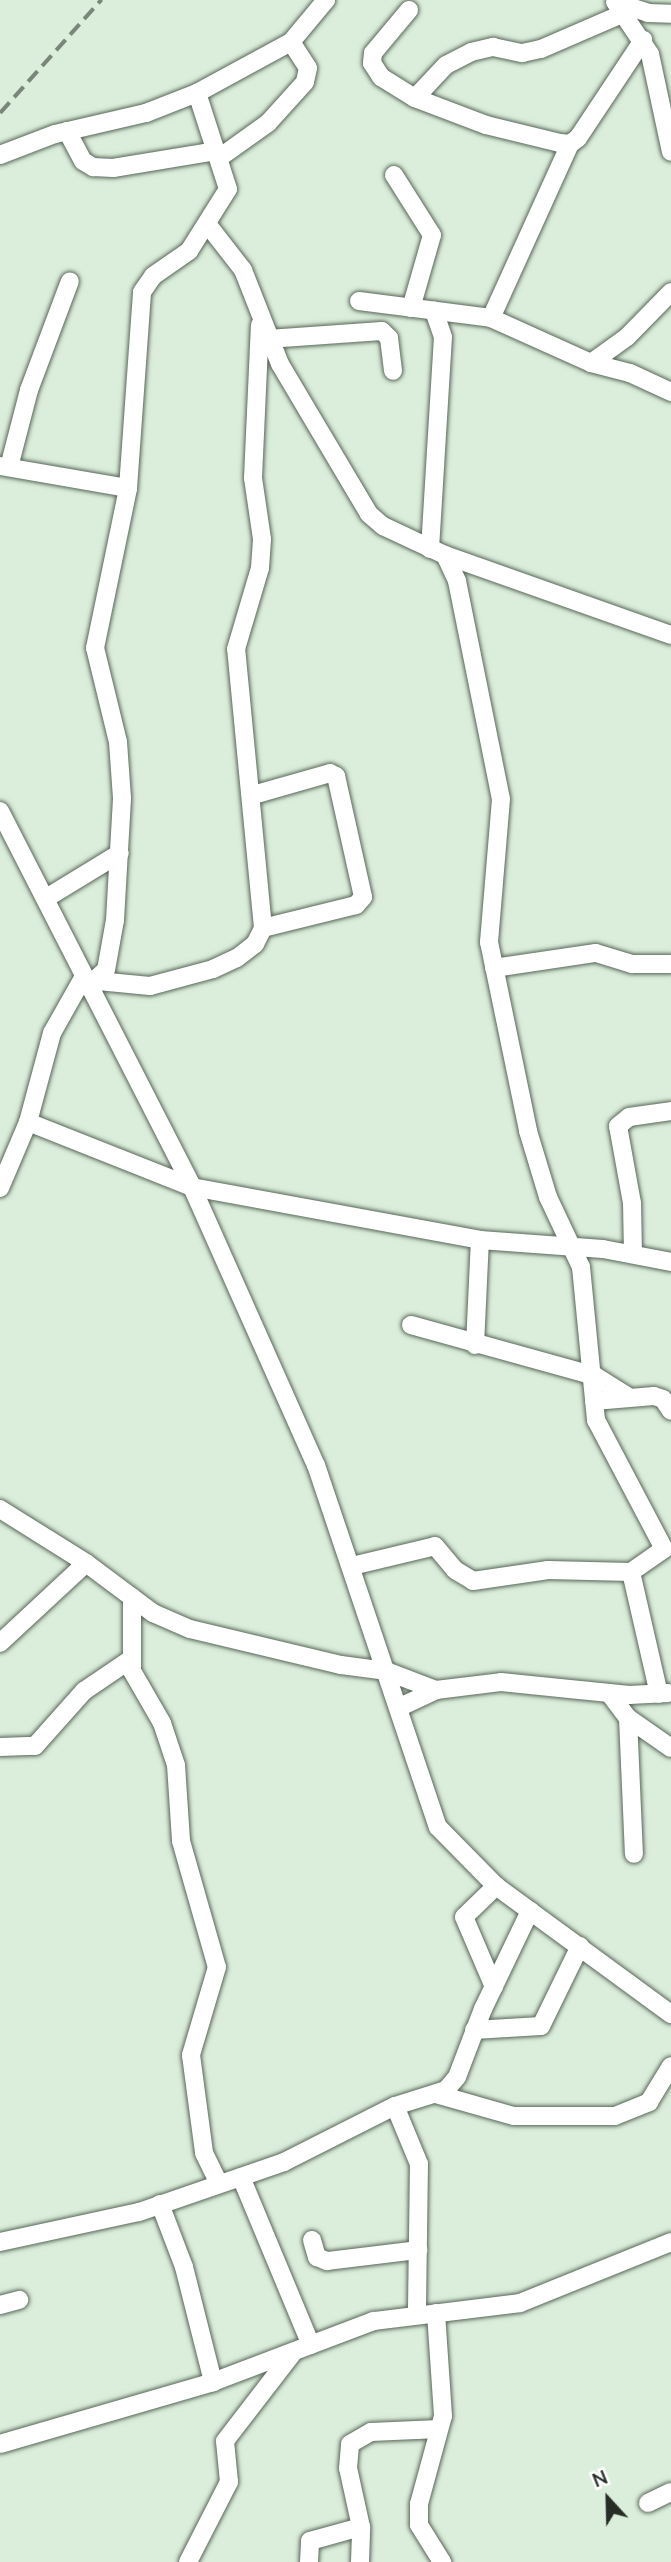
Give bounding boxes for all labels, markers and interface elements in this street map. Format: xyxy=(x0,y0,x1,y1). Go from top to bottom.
north arrow xyxy=(573,2464,643,2534)
text: N xyxy=(589,2465,612,2494)

